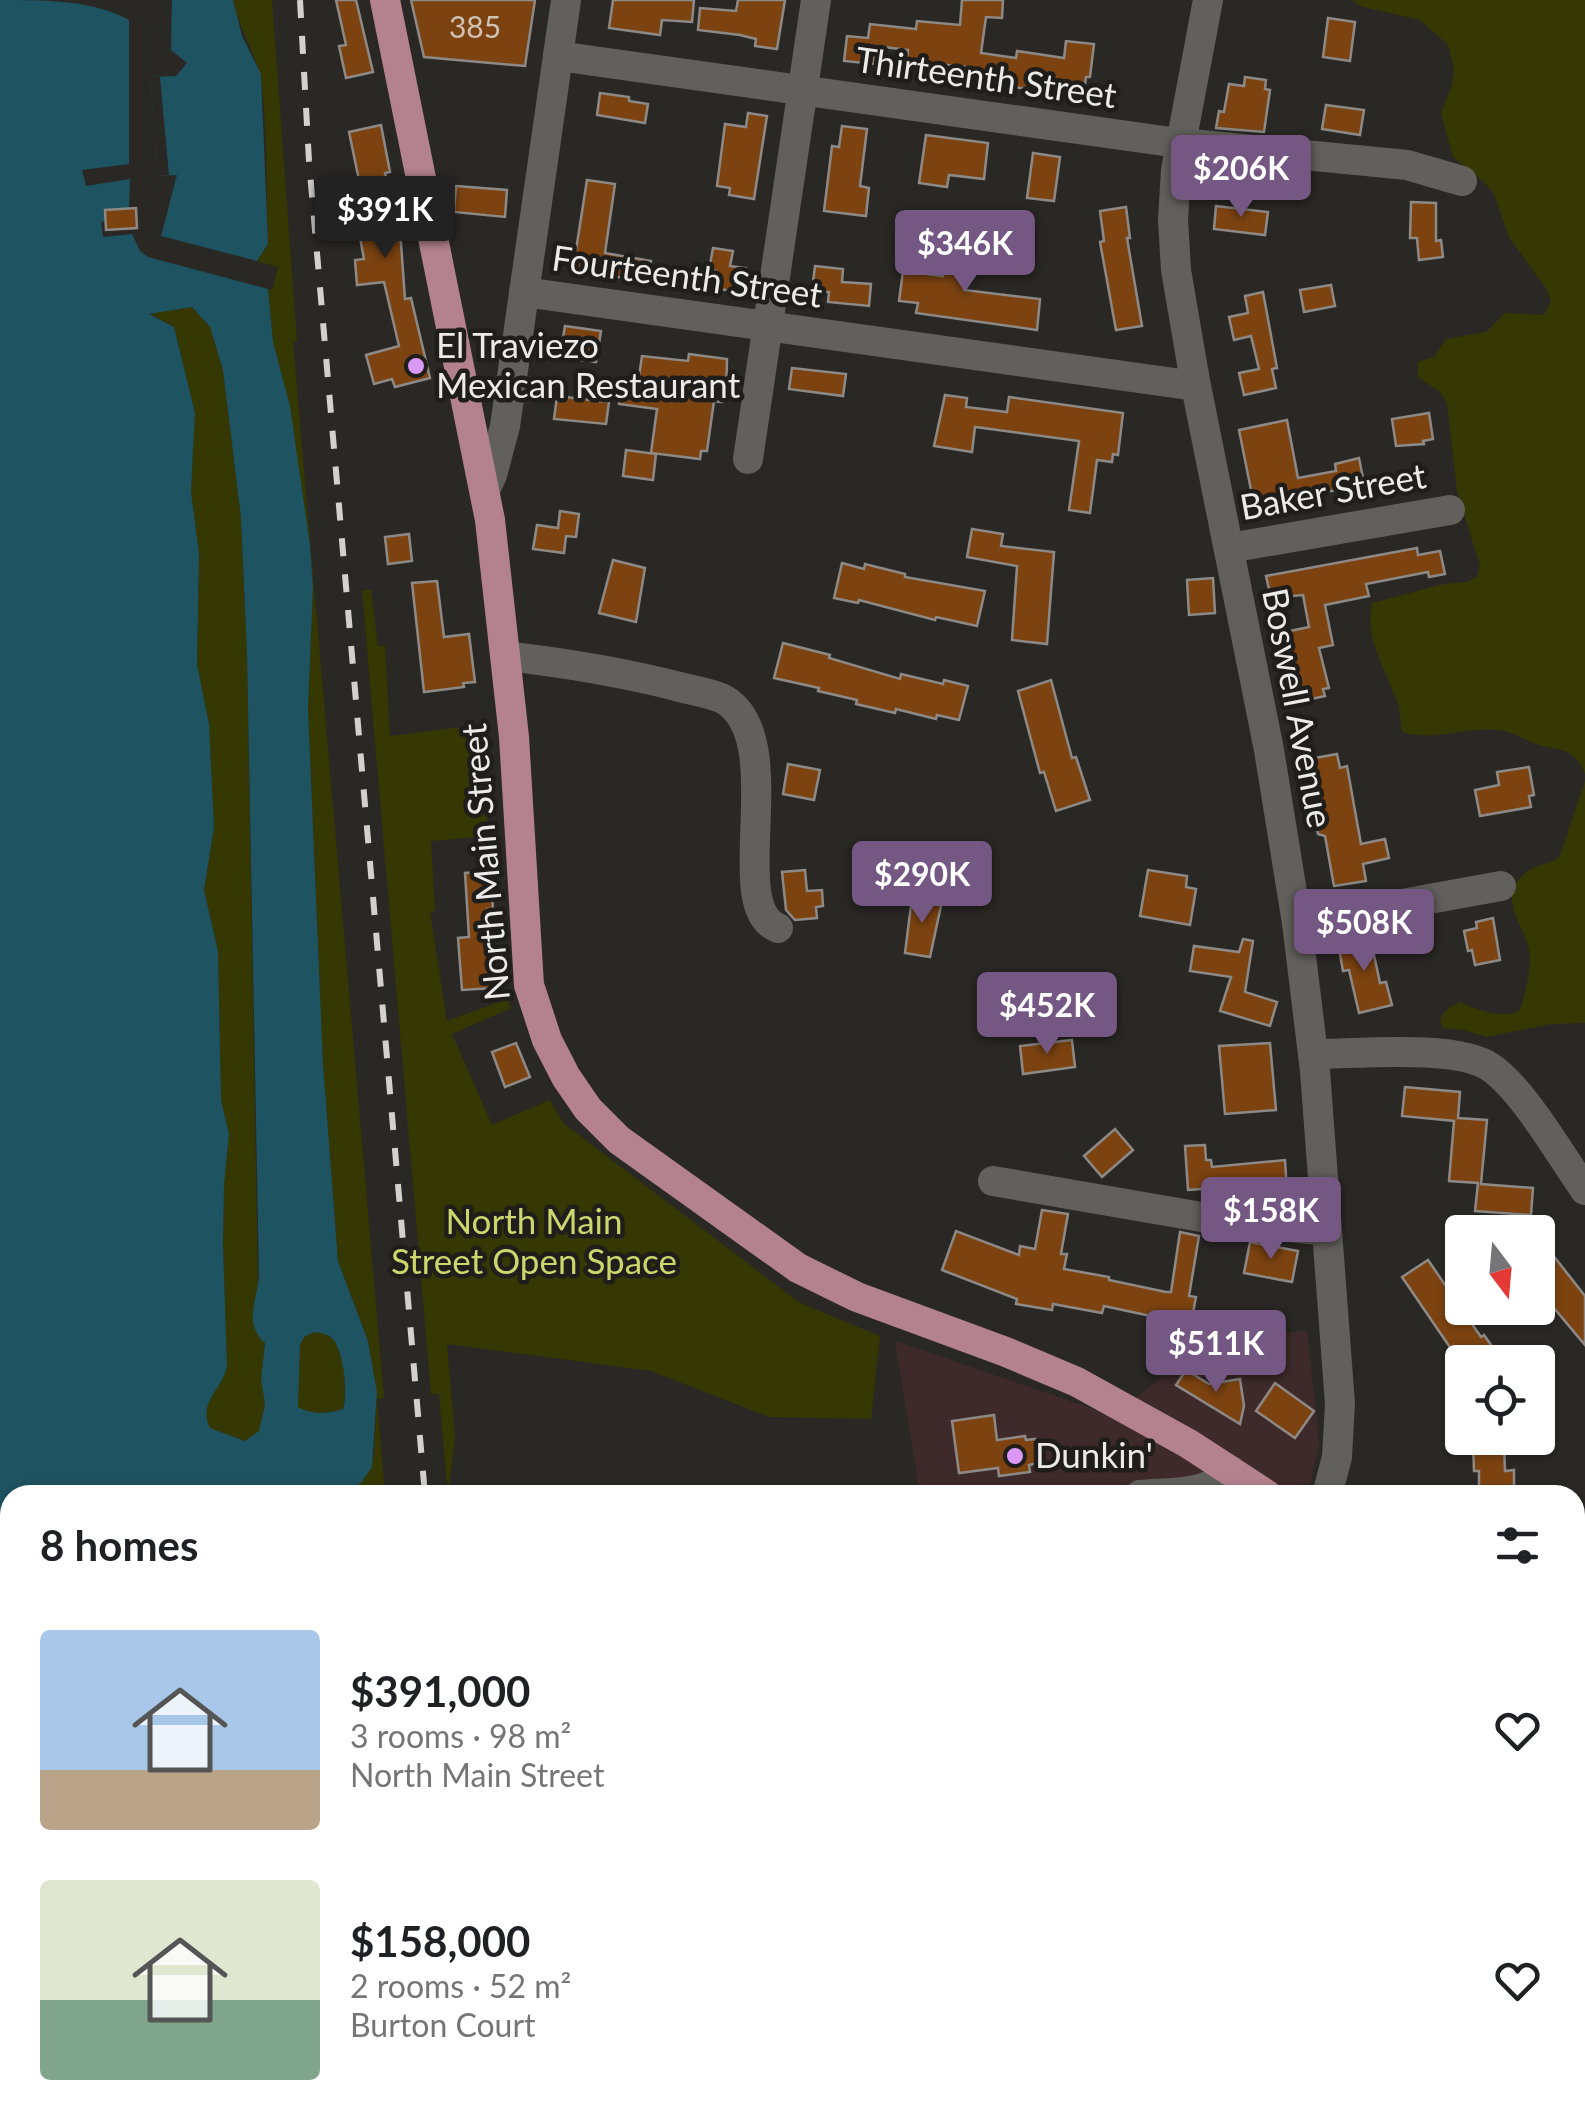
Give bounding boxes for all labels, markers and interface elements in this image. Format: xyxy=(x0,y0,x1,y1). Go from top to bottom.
house number: 385 xyxy=(449,8,501,44)
street label: Thirteenth Street xyxy=(853,37,1120,115)
pin: $206K xyxy=(1171,135,1311,220)
text: $206K xyxy=(1193,148,1289,187)
pin: $391K xyxy=(315,176,455,261)
text: $391K xyxy=(337,189,433,228)
pin: $346K xyxy=(895,210,1035,295)
text: $346K xyxy=(917,223,1013,262)
street label: Fourteenth Street xyxy=(550,235,825,315)
place label: El Traviezo Mexican Restaurant xyxy=(436,323,741,405)
marker: El Traviezo Mexican Restaurant xyxy=(405,355,427,377)
street label: Baker Street xyxy=(1236,453,1429,527)
street label: Boswell Avenue xyxy=(1255,584,1343,831)
street label: North Main Street xyxy=(451,721,517,1003)
pin: $290K xyxy=(852,841,992,926)
text: $290K xyxy=(874,854,970,893)
pin: $508K xyxy=(1294,889,1434,974)
text: $508K xyxy=(1316,902,1412,941)
pin: $452K xyxy=(977,972,1117,1057)
text: $452K xyxy=(999,985,1095,1024)
pin: $158K xyxy=(1201,1177,1341,1262)
text: $158K xyxy=(1223,1190,1319,1229)
park label: North Main Street Open Space xyxy=(391,1199,677,1281)
north arrow xyxy=(1445,1215,1555,1325)
map controls xyxy=(1445,1215,1555,1455)
pin: $511K xyxy=(1146,1310,1286,1395)
text: $511K xyxy=(1168,1323,1264,1362)
button: locate xyxy=(1445,1345,1555,1455)
place label: Dunkin' xyxy=(1035,1433,1153,1475)
marker: Dunkin' xyxy=(1004,1445,1026,1467)
icon: filters xyxy=(1490,1518,1545,1573)
text: 8 homes xyxy=(40,1520,198,1570)
text: $391,000 xyxy=(350,1666,530,1716)
icon: home xyxy=(120,1670,240,1790)
icon: heart xyxy=(1490,1703,1545,1758)
text: 3 rooms · 98 m² xyxy=(350,1716,571,1755)
text: North Main Street xyxy=(350,1755,604,1794)
text: $158,000 xyxy=(350,1916,530,1966)
icon: home xyxy=(120,1920,240,2040)
icon: heart xyxy=(1490,1953,1545,2008)
text: 2 rooms · 52 m² xyxy=(350,1966,571,2005)
text: Burton Court xyxy=(350,2005,536,2044)

